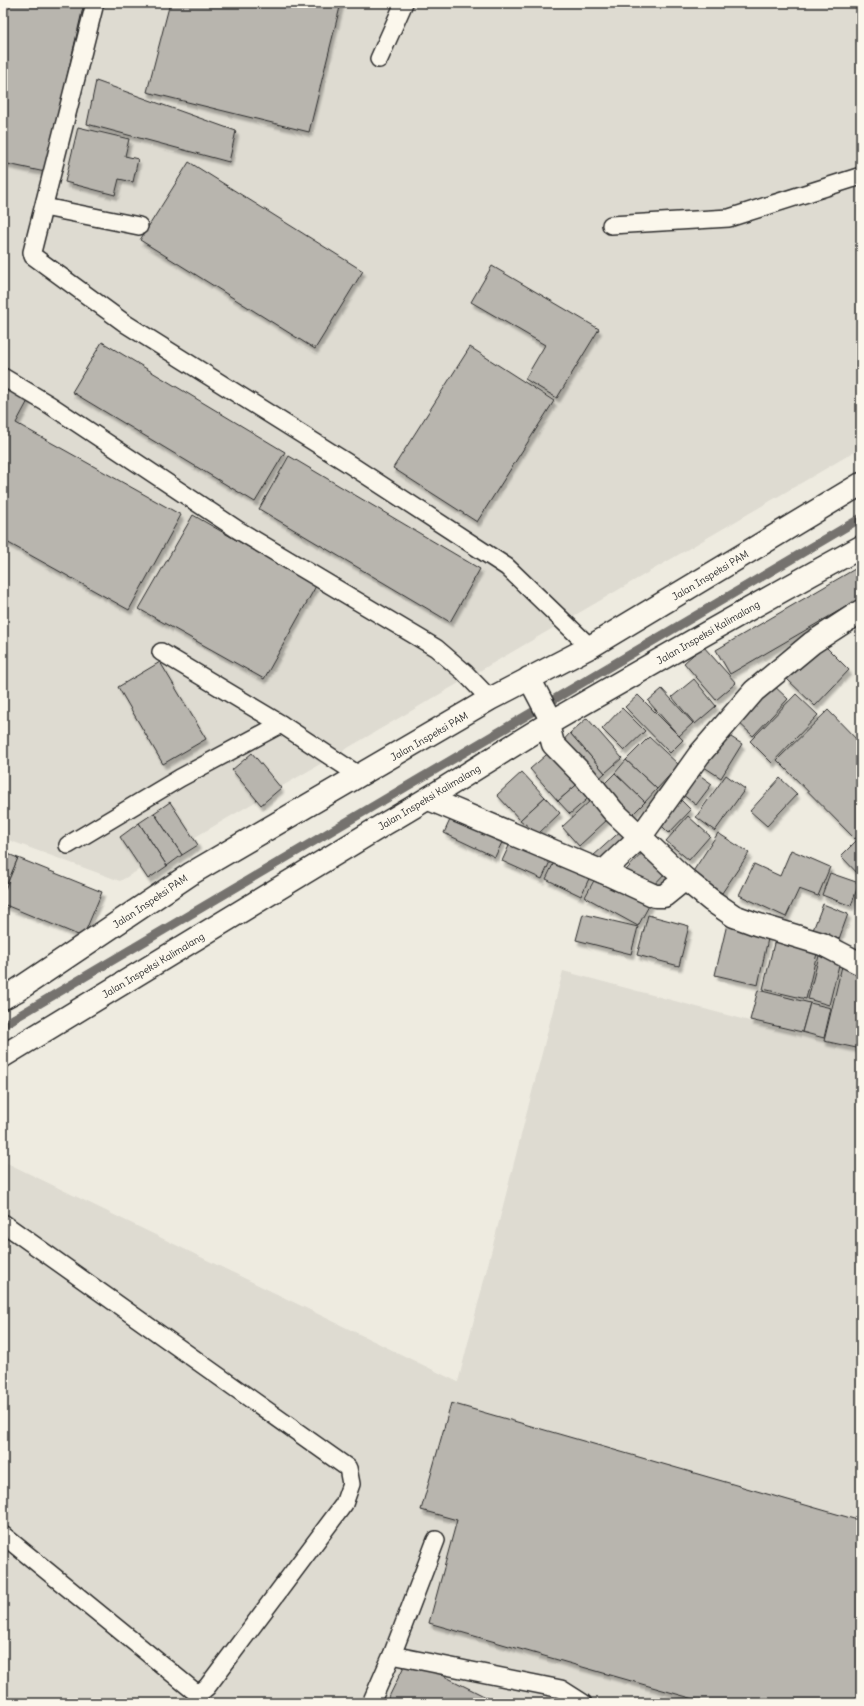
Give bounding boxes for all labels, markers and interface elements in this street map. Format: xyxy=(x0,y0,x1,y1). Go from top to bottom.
street label: Jalan Inspeksi PAM xyxy=(670,547,751,603)
street label: Jalan Inspeksi Kalimalang xyxy=(654,598,762,667)
street label: Jalan Inspeksi PAM xyxy=(388,709,470,764)
street label: Jalan Inspeksi Kalimalang xyxy=(376,762,483,833)
street label: Jalan Inspeksi PAM xyxy=(111,872,190,931)
street label: Jalan Inspeksi Kalimalang xyxy=(100,930,207,1001)

